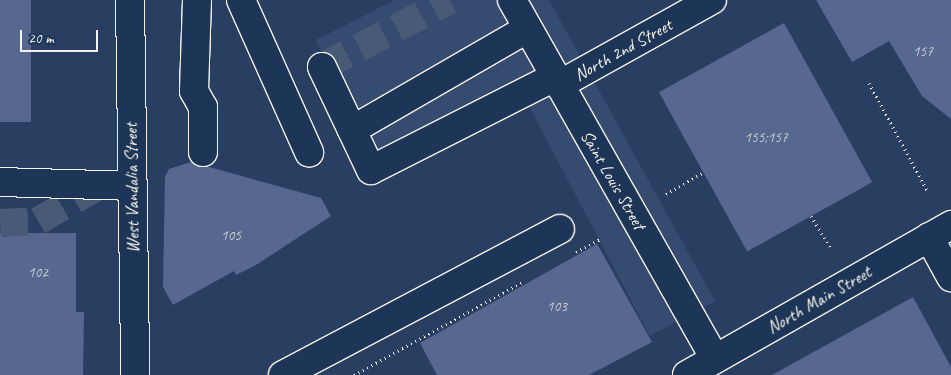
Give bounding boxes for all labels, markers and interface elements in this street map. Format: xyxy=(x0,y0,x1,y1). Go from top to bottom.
street label: North 2nd Street xyxy=(570,14,676,86)
scale bar xyxy=(22,20,100,52)
text: 20 m xyxy=(28,29,54,48)
house number: 157 xyxy=(913,43,933,61)
street label: West Vandalia Street xyxy=(120,122,144,254)
street label: Saint Louis Street xyxy=(576,126,650,234)
house number: 155;157 xyxy=(744,129,788,147)
house number: 105 xyxy=(221,227,241,245)
street label: North Main Street xyxy=(763,261,875,339)
house number: 102 xyxy=(28,264,48,282)
house number: 103 xyxy=(547,298,567,316)

